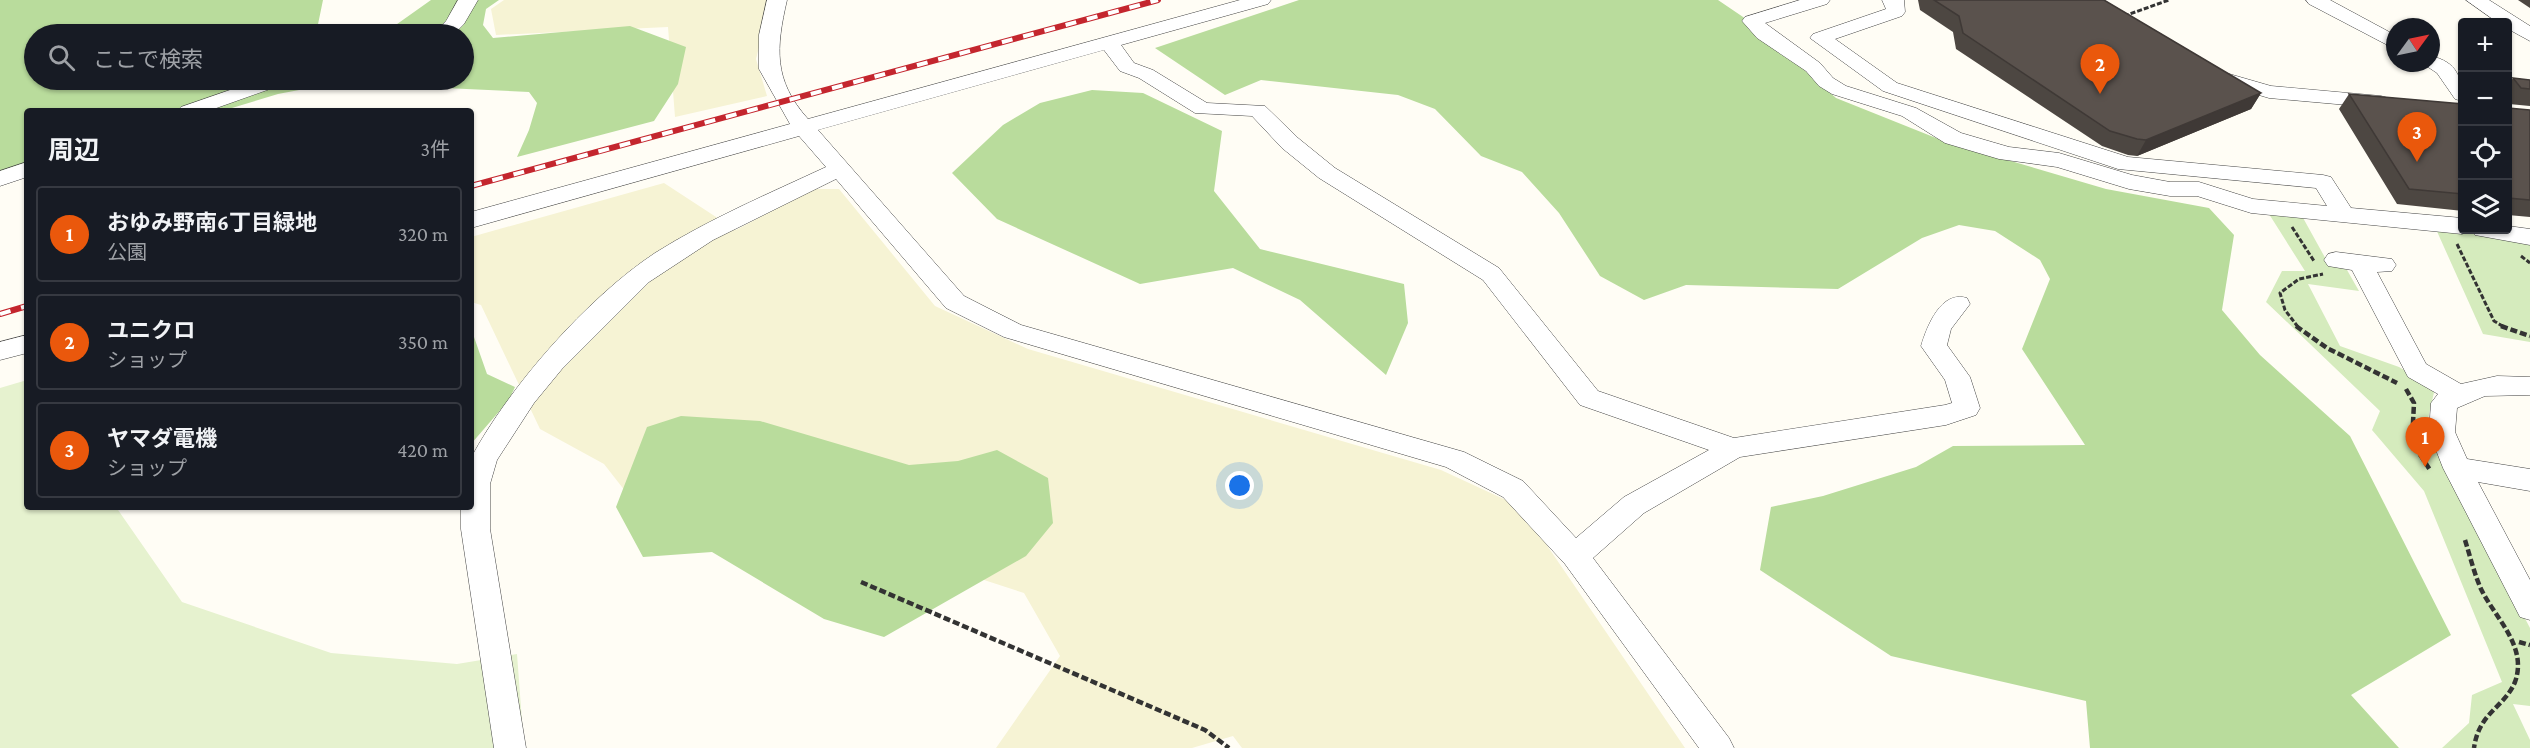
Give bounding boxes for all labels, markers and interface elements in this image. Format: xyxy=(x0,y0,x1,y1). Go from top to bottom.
north arrow xyxy=(2386,18,2440,72)
map controls xyxy=(2458,18,2512,234)
button: + xyxy=(2458,18,2512,72)
search box xyxy=(24,24,474,90)
icon: search xyxy=(45,41,78,74)
pin: 2 xyxy=(2080,44,2120,94)
text: ここで検索 xyxy=(93,47,203,72)
button: − xyxy=(2458,72,2512,126)
pin: 3 xyxy=(2398,112,2436,162)
button: locate xyxy=(2458,126,2512,180)
text: 周辺 xyxy=(48,136,100,165)
text: 3件 xyxy=(421,138,450,160)
button: layers xyxy=(2458,180,2512,234)
text: おゆみ野南6丁目緑地 xyxy=(107,210,317,235)
text: 1 xyxy=(66,223,73,245)
text: 320 m xyxy=(398,223,448,245)
text: 公園 xyxy=(107,241,147,263)
text: ユニクロ xyxy=(107,318,195,343)
text: 2 xyxy=(64,331,75,353)
text: 350 m xyxy=(398,331,448,353)
text: ショップ xyxy=(107,349,187,371)
pin: 1 xyxy=(2406,418,2444,467)
text: ヤマダ電機 xyxy=(107,426,217,451)
text: 3 xyxy=(65,439,74,461)
text: 420 m xyxy=(397,439,448,461)
text: ショップ xyxy=(107,457,187,479)
your location xyxy=(1225,471,1254,500)

